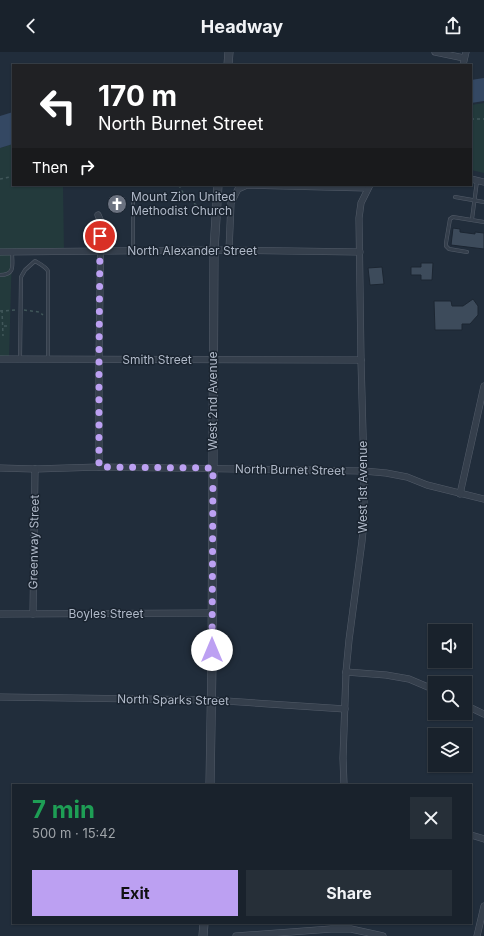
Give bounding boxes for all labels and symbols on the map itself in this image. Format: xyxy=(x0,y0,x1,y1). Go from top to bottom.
place label: Mount Zion United Methodist Church xyxy=(131,189,236,218)
church icon: Mount Zion United Methodist Church xyxy=(106,193,128,215)
pin xyxy=(83,219,117,253)
street label: North Alexander Street xyxy=(127,243,257,258)
street label: West 2nd Avenue xyxy=(205,351,220,451)
street label: Smith Street xyxy=(122,352,192,367)
street label: West 1st Avenue xyxy=(355,441,370,533)
street label: North Burnet Street xyxy=(235,461,345,478)
street label: Greenway Street xyxy=(25,494,42,589)
street label: Boyles Street xyxy=(68,606,144,621)
position arrow xyxy=(191,629,233,671)
street label: North Sparks Street xyxy=(117,691,229,708)

